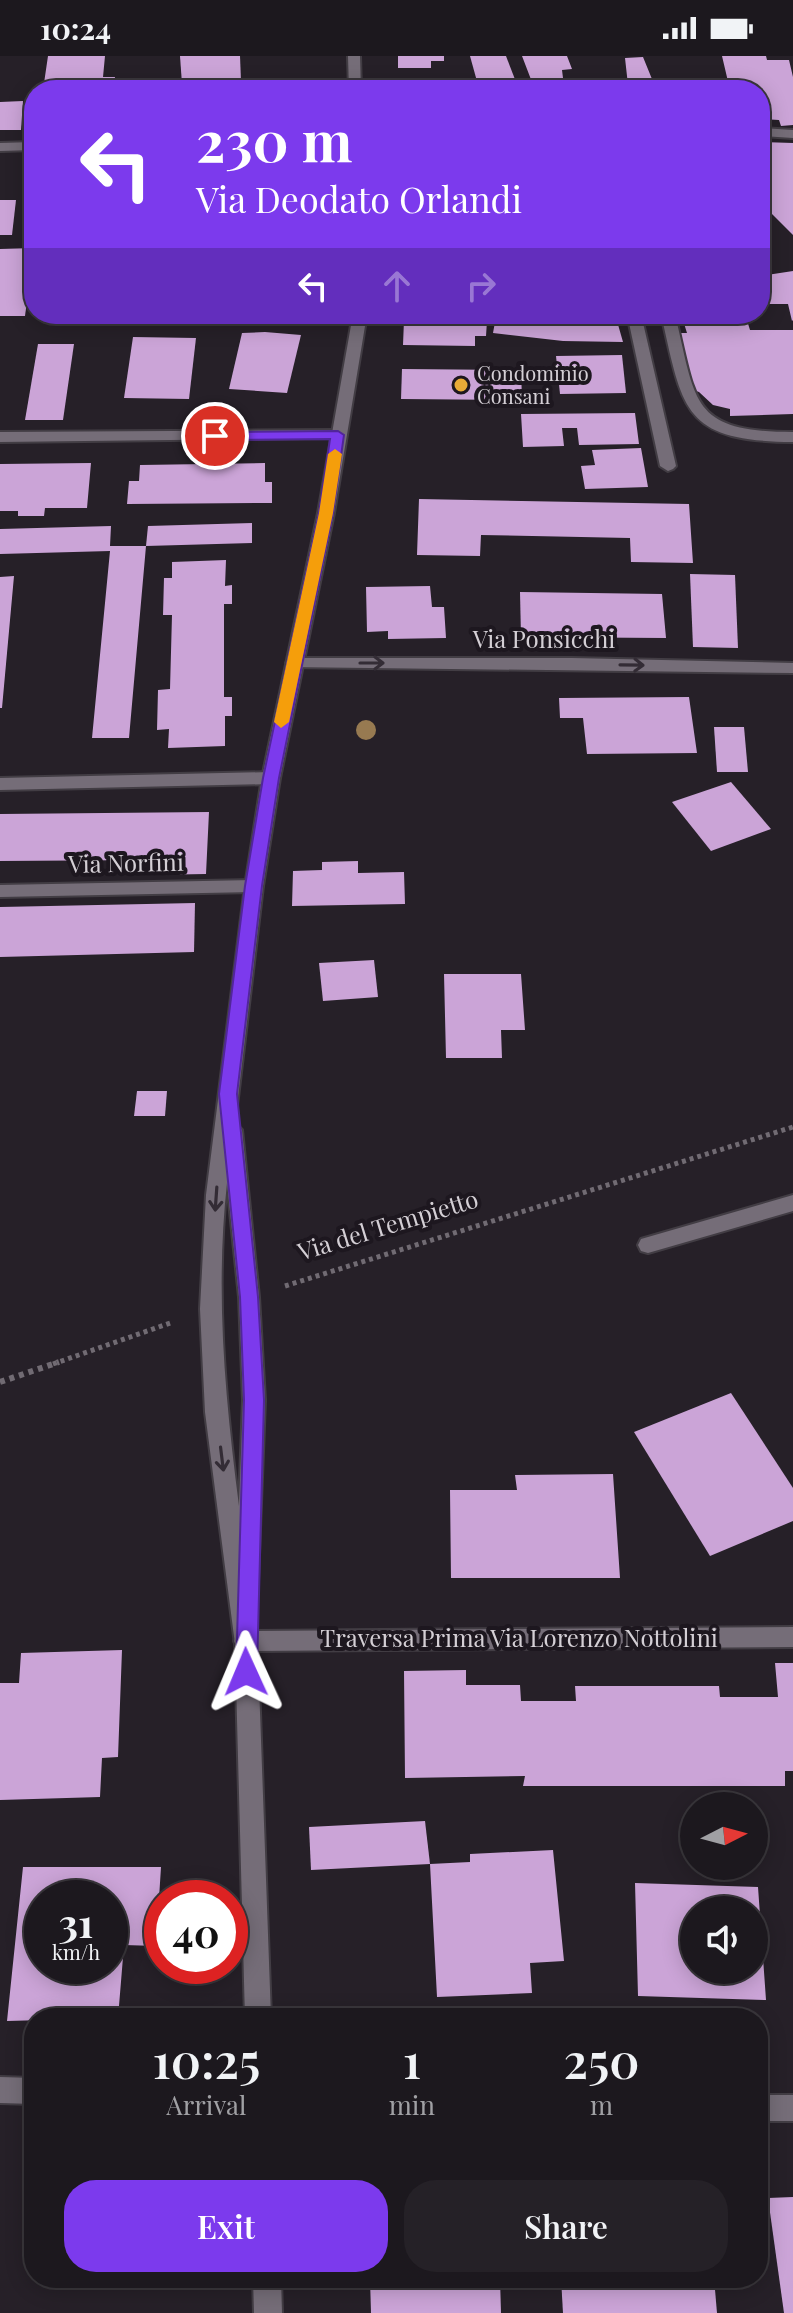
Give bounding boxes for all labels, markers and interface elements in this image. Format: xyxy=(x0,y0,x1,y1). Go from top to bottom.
text: 10:24 xyxy=(40,8,111,48)
text: 230 m xyxy=(196,102,352,177)
icon: left xyxy=(64,112,168,216)
text: Via Deodato Orlandi xyxy=(196,174,522,222)
icon: left xyxy=(291,264,335,308)
icon: ahead xyxy=(375,264,419,308)
icon: right xyxy=(459,264,503,308)
place label: Condominio Consani xyxy=(477,359,589,409)
marker: Condominio Consani xyxy=(452,376,470,394)
pin xyxy=(181,402,249,470)
icon: arrive xyxy=(193,414,237,458)
street label: Via Ponsicchi xyxy=(472,622,615,654)
one-way arrow xyxy=(358,655,385,671)
one-way arrow xyxy=(618,657,645,672)
street label: Via Norfini xyxy=(67,845,184,879)
street label: Via del Tempietto xyxy=(292,1181,482,1267)
one-way arrow xyxy=(208,1185,223,1212)
one-way arrow xyxy=(215,1446,230,1471)
street label: Traversa Prima Via Lorenzo Nottolini xyxy=(320,1621,718,1653)
position arrow xyxy=(204,1630,288,1714)
north arrow xyxy=(680,1792,768,1880)
map controls xyxy=(680,1792,768,1984)
speed limit sign: 40 xyxy=(144,1880,248,1984)
text: 31 xyxy=(59,1895,93,1948)
button: sound xyxy=(680,1896,768,1984)
text: km/h xyxy=(52,1938,100,1965)
text: 10:25 xyxy=(152,2027,260,2091)
text: 1 xyxy=(403,2027,421,2091)
text: 250 xyxy=(563,2027,640,2091)
text: Arrival xyxy=(166,2087,246,2122)
text: min xyxy=(389,2087,435,2122)
text: m xyxy=(590,2087,613,2122)
button: Exit xyxy=(64,2180,388,2272)
button: Share xyxy=(404,2180,728,2272)

